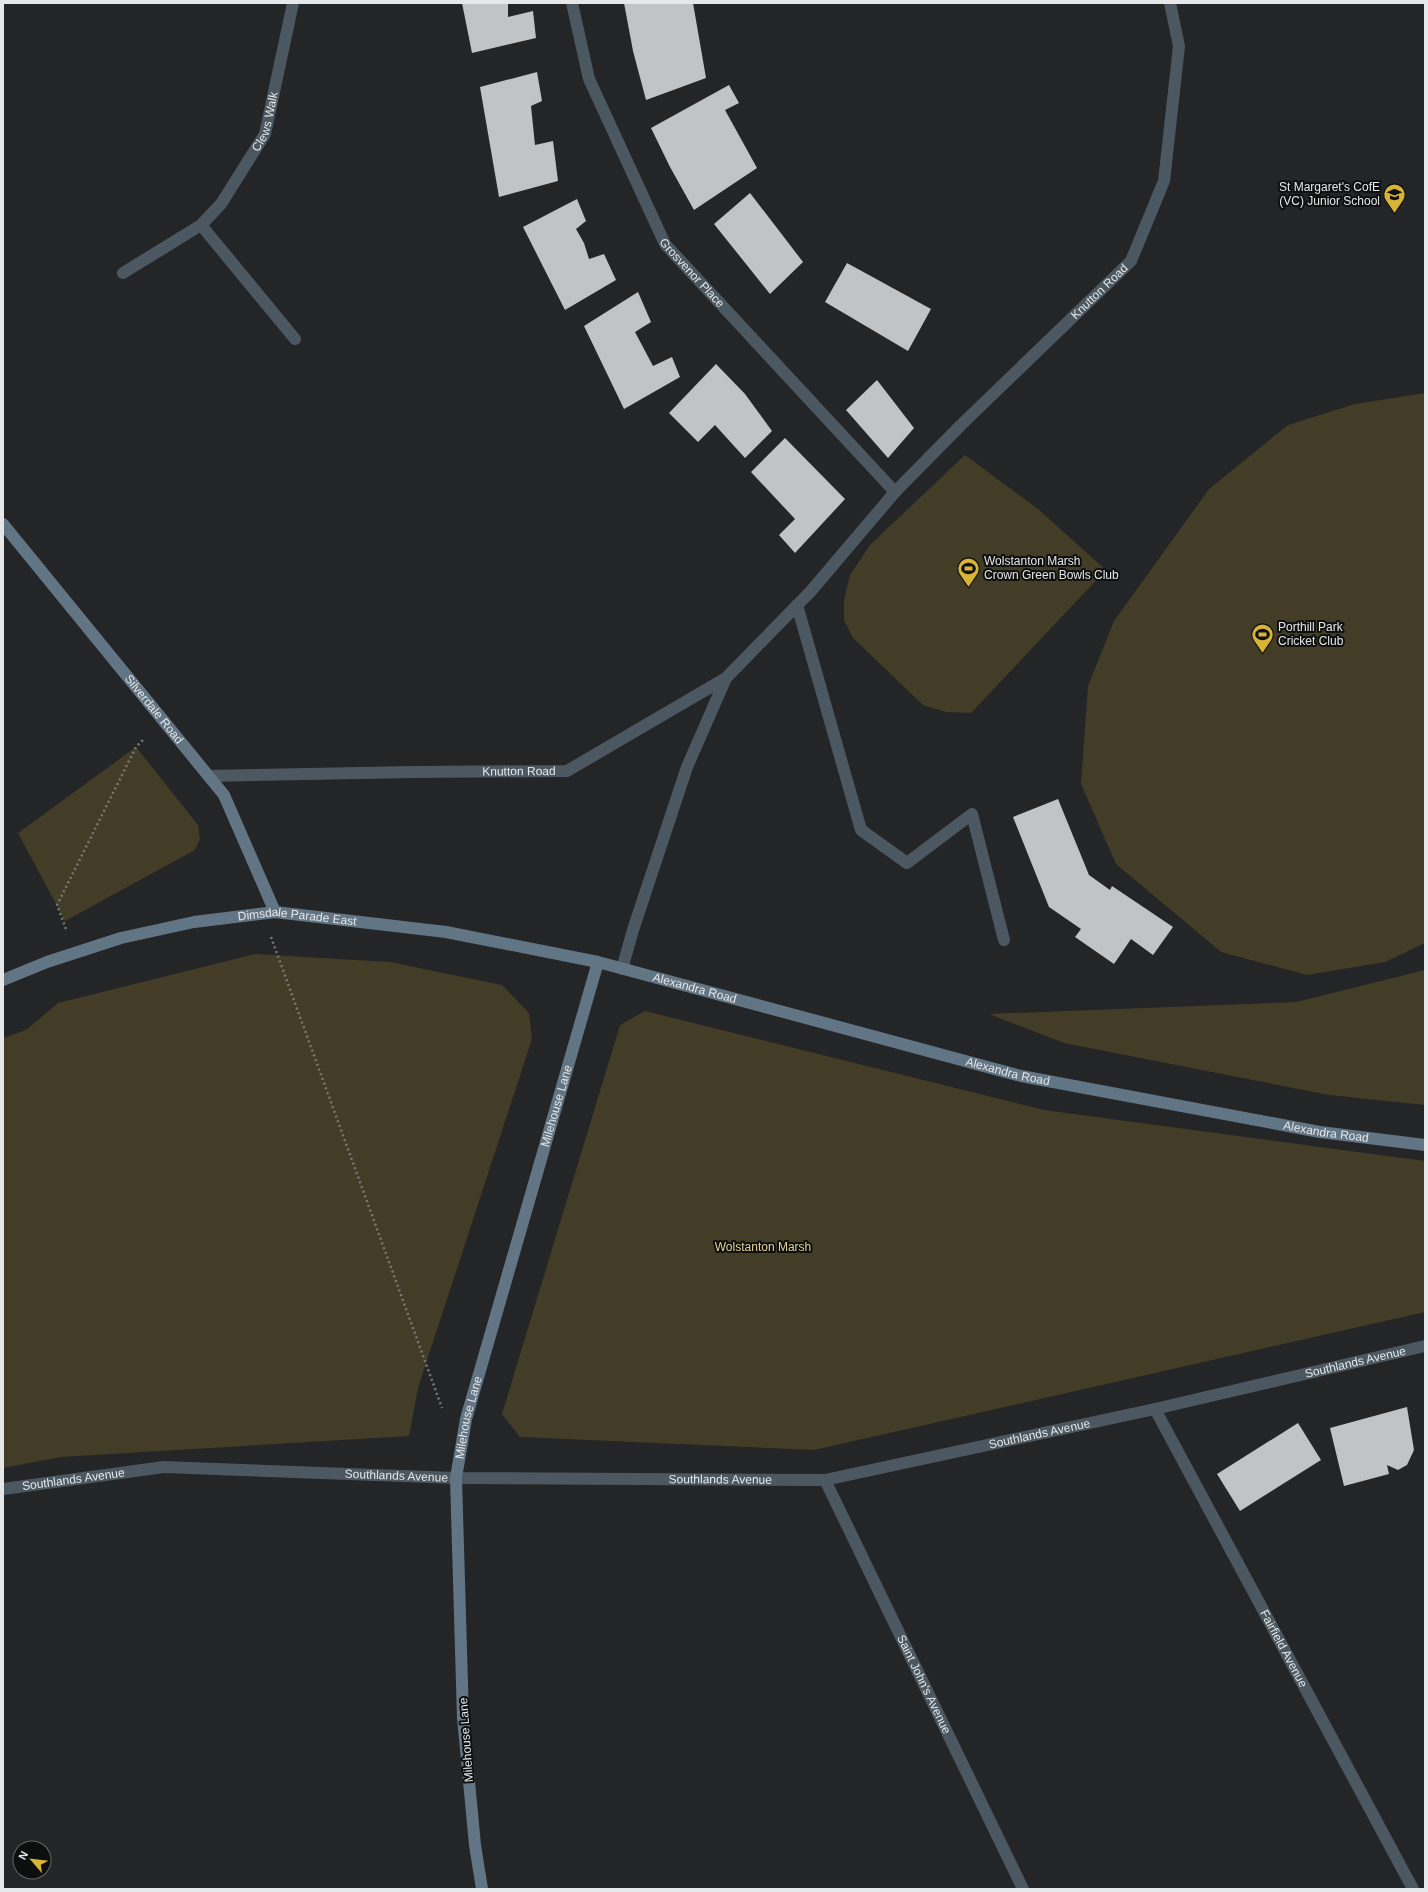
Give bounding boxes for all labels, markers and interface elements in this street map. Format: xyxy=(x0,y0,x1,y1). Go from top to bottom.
street label: Clews Walk xyxy=(249,90,281,154)
place label: St Margaret's CofE (VC) Junior School xyxy=(1279,180,1380,208)
school or university icon: St Margaret's CofE (VC) Junior School xyxy=(1382,181,1408,214)
street label: Grosvenor Place xyxy=(656,236,728,311)
street label: Knutton Road xyxy=(1068,261,1131,322)
place label: Wolstanton Marsh Crown Green Bowls Club xyxy=(984,554,1119,582)
sports icon: Wolstanton Marsh Crown Green Bowls Club xyxy=(955,555,981,588)
place label: Porthill Park Cricket Club xyxy=(1278,620,1344,648)
sports icon: Porthill Park Cricket Club xyxy=(1250,621,1276,654)
street label: Silverdale Road xyxy=(122,672,186,747)
street label: Knutton Road xyxy=(482,764,556,779)
street label: Dimsdale Parade East xyxy=(237,905,358,929)
street label: Alexandra Road xyxy=(651,970,738,1006)
street label: Alexandra Road xyxy=(964,1054,1051,1088)
street label: Milehouse Lane xyxy=(538,1063,575,1149)
street label: Alexandra Road xyxy=(1282,1118,1370,1145)
park label: Wolstanton Marsh xyxy=(715,1240,811,1254)
street label: Southlands Avenue xyxy=(1303,1344,1408,1381)
street label: Milehouse Lane xyxy=(452,1374,485,1460)
street label: Southlands Avenue xyxy=(987,1416,1092,1452)
street label: Southlands Avenue xyxy=(21,1465,126,1493)
street label: Southlands Avenue xyxy=(344,1467,449,1485)
street label: Southlands Avenue xyxy=(669,1472,772,1487)
street label: Fairfield Avenue xyxy=(1257,1607,1310,1690)
street label: Saint John's Avenue xyxy=(894,1633,954,1736)
street label: Milehouse Lane xyxy=(456,1697,476,1783)
north arrow xyxy=(12,1840,52,1880)
text: N xyxy=(16,1849,30,1862)

